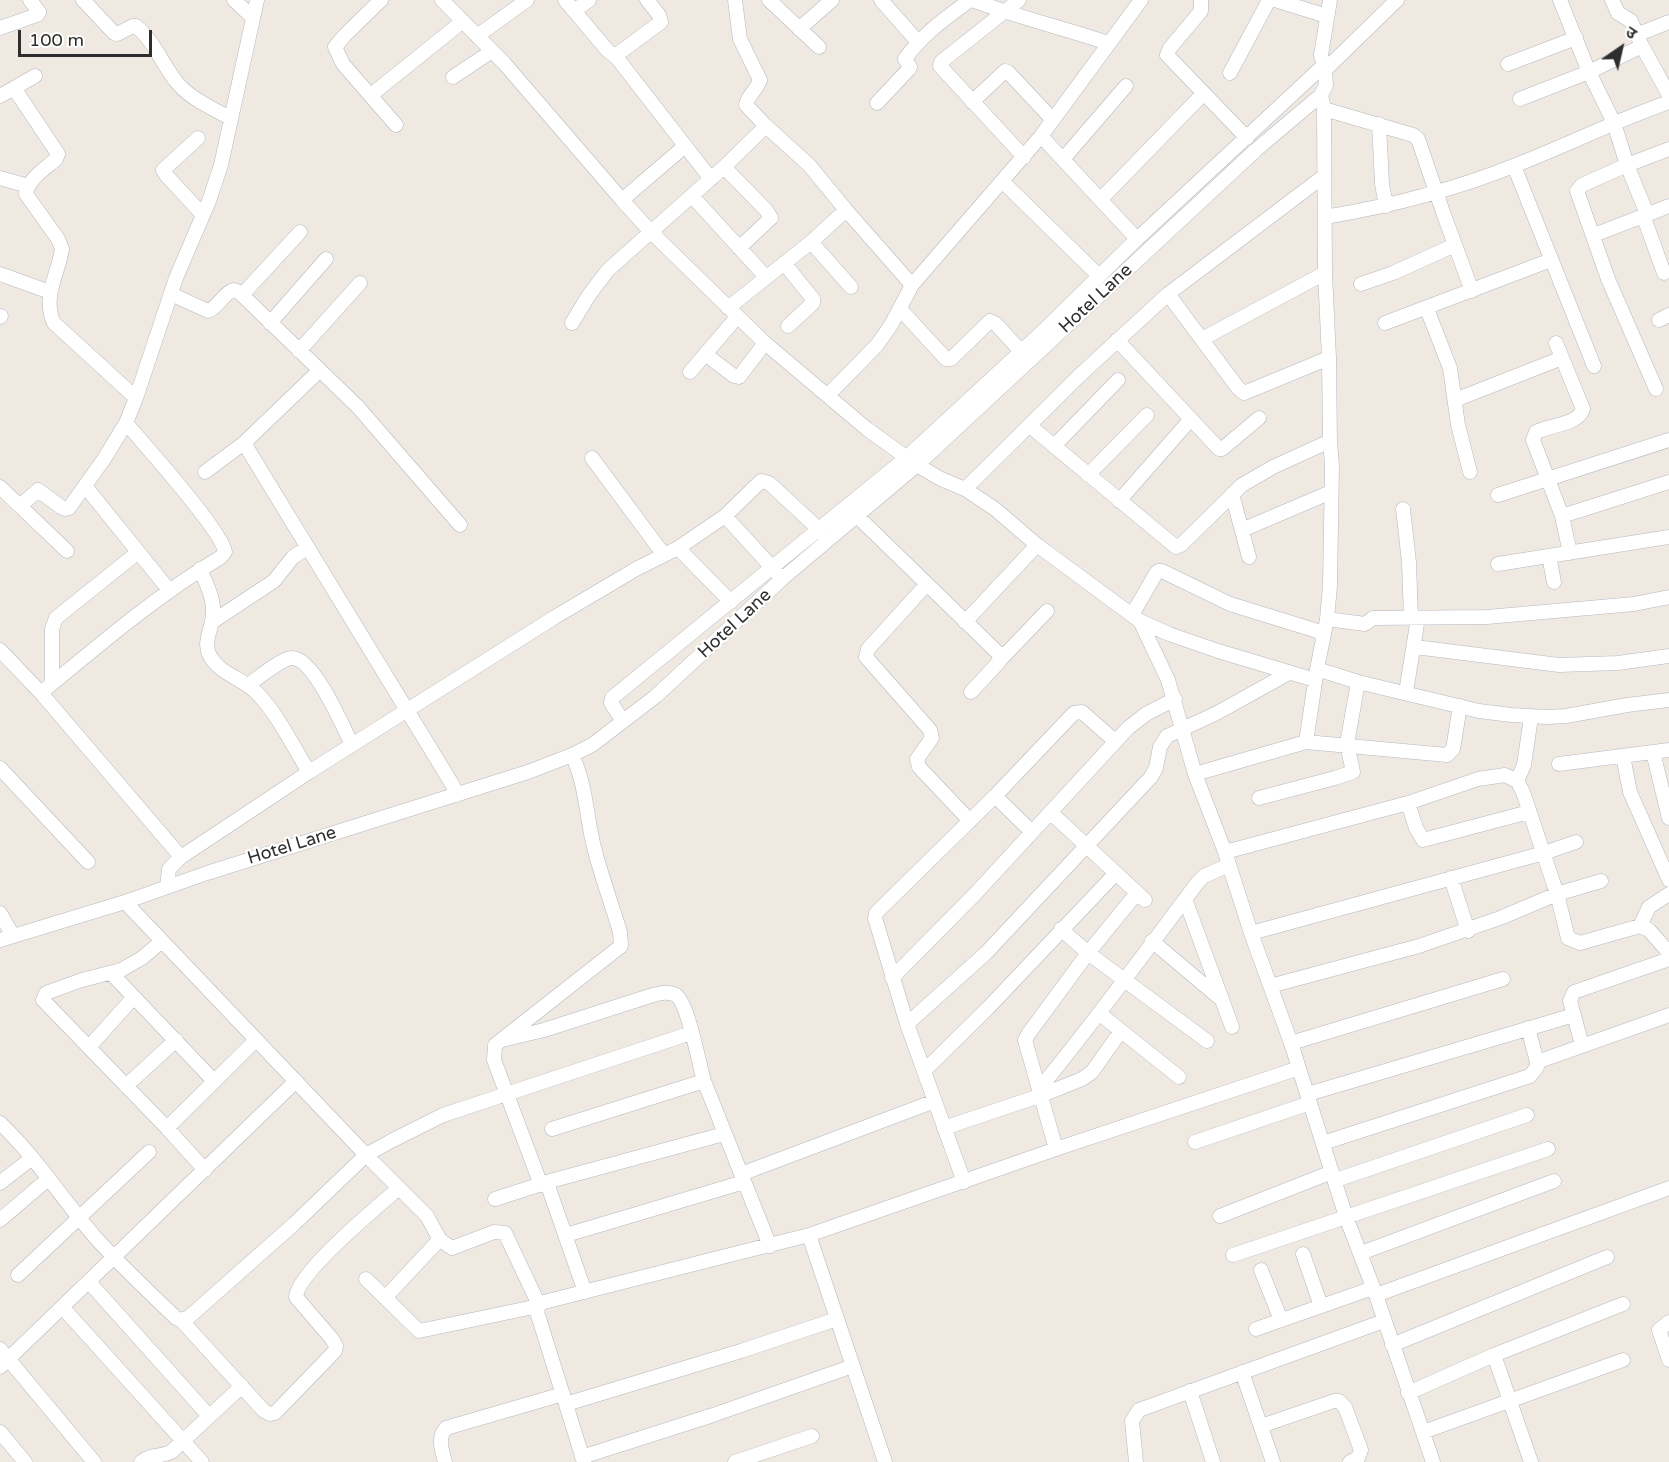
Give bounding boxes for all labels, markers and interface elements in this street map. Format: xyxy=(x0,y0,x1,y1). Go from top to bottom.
scale bar xyxy=(21,18,154,56)
north arrow xyxy=(1591,18,1651,78)
text: उ xyxy=(1622,22,1641,44)
text: 100 m xyxy=(29,29,84,51)
street label: Hotel Lane xyxy=(1055,260,1137,338)
street label: Hotel Lane xyxy=(694,585,776,663)
street label: Hotel Lane xyxy=(245,822,339,870)

